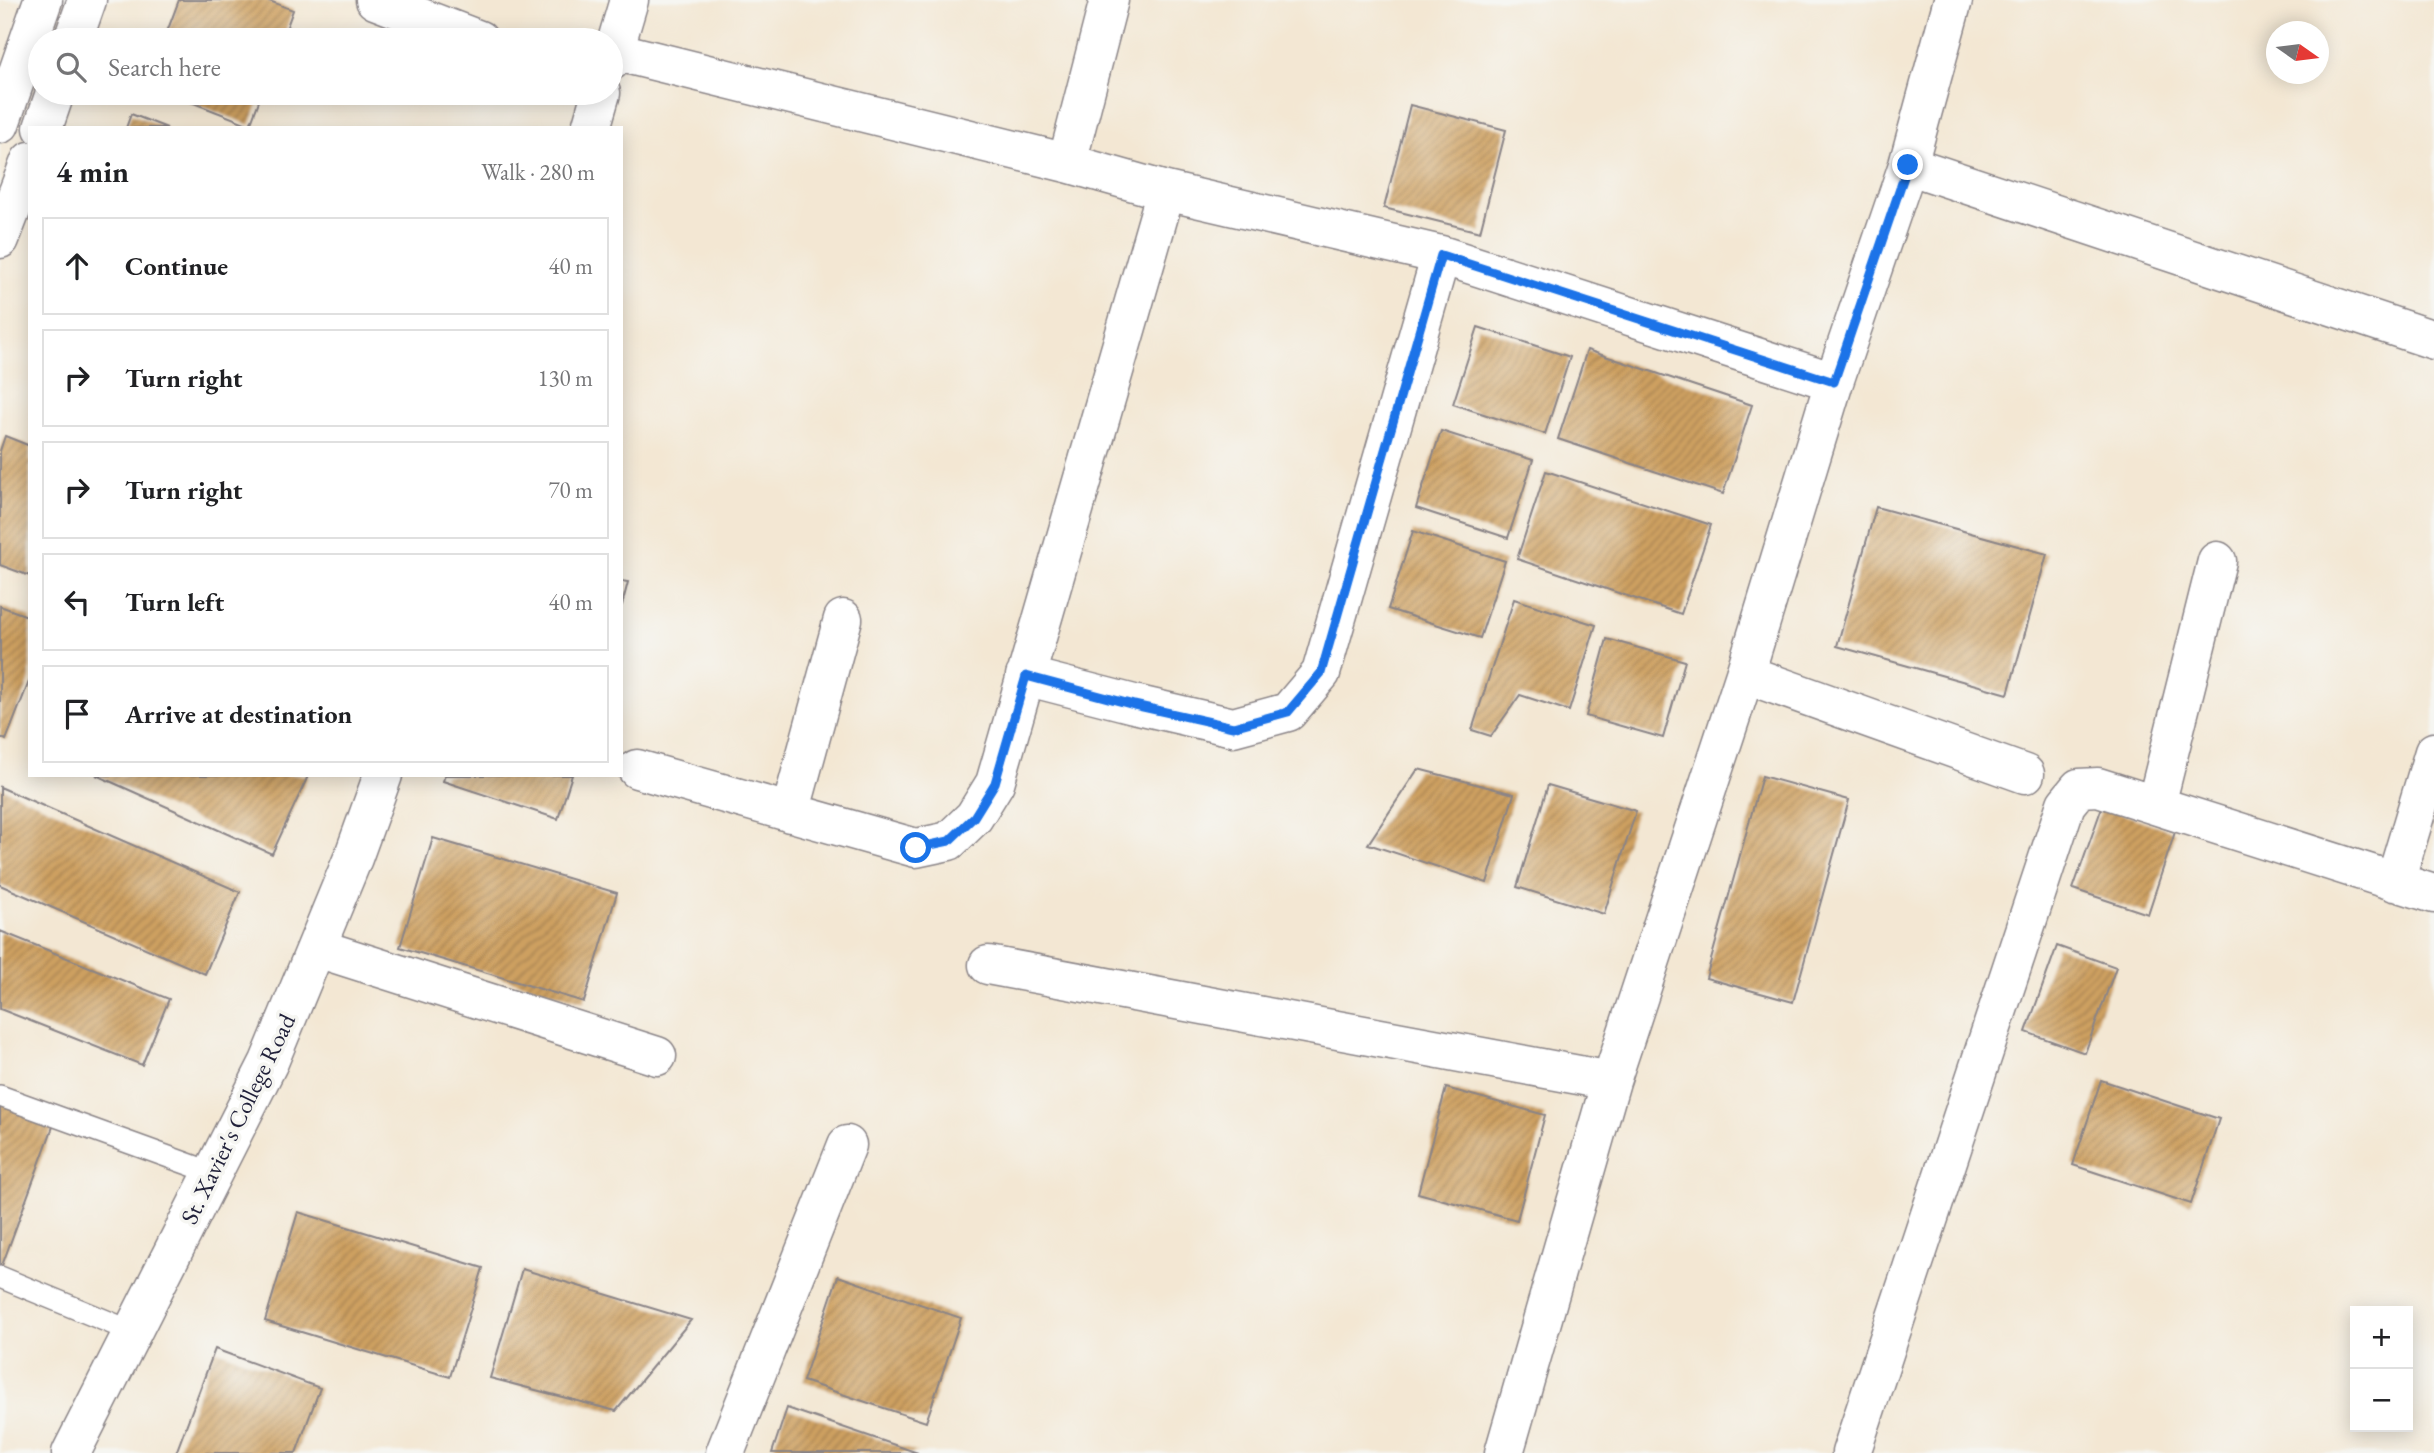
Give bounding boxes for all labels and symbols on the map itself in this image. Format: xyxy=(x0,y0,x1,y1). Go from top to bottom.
north arrow xyxy=(2266,21,2329,84)
route end xyxy=(1892,149,1923,180)
route start xyxy=(900,832,931,863)
street label: St. Xavier's College Road xyxy=(173,1008,302,1229)

